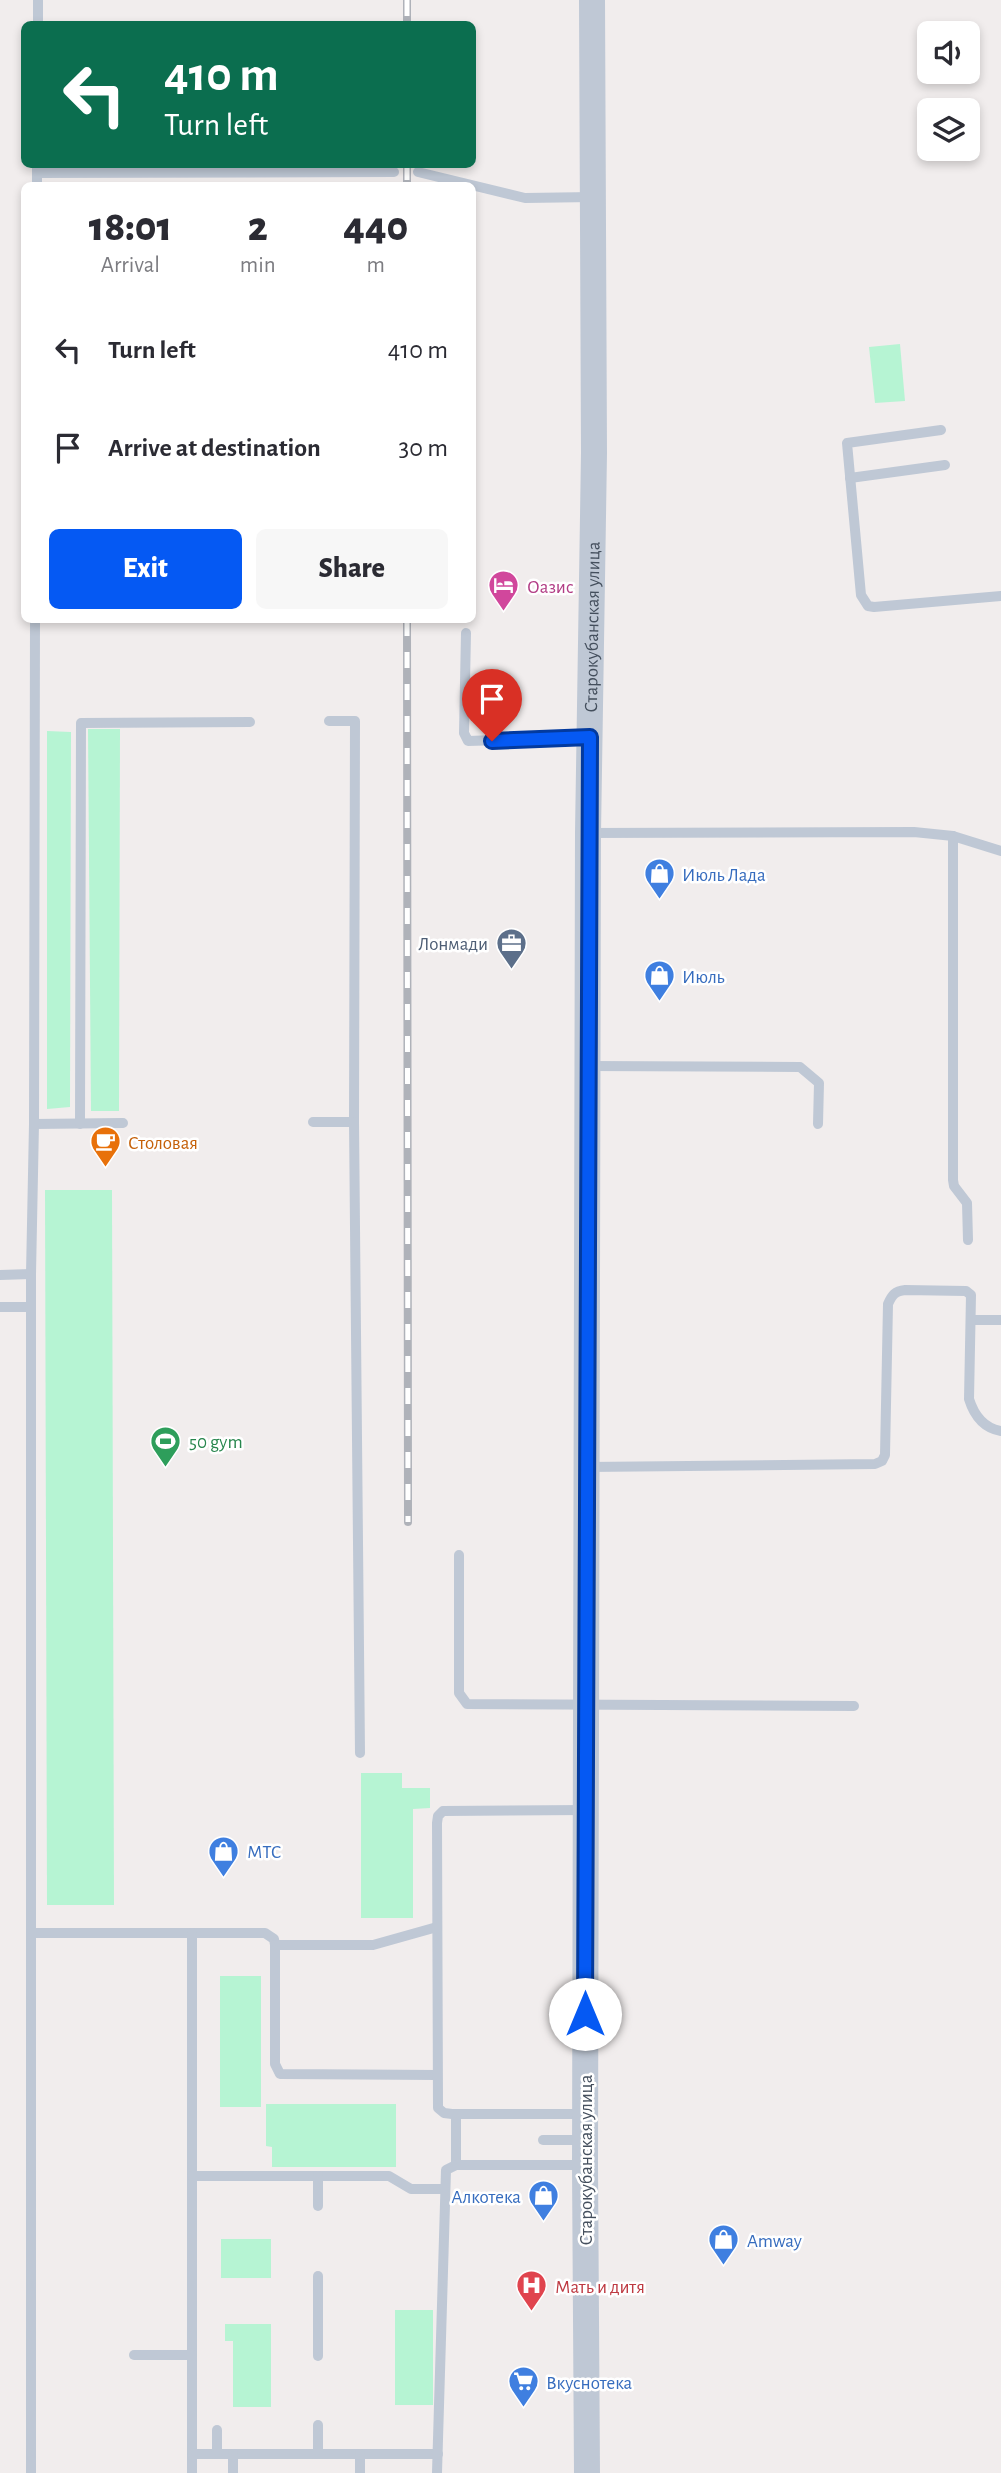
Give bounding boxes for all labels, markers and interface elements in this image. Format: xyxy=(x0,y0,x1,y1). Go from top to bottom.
map controls xyxy=(917,21,980,161)
button: sound xyxy=(917,21,980,84)
icon: left xyxy=(49,49,140,140)
text: 410 m xyxy=(164,51,279,100)
button: layers xyxy=(917,98,980,161)
text: Turn left xyxy=(164,109,268,141)
text: 18:01 xyxy=(89,206,172,248)
text: 2 xyxy=(248,206,268,248)
text: 440 xyxy=(343,206,408,248)
text: Arrival xyxy=(101,254,160,277)
text: min xyxy=(240,254,276,277)
text: m xyxy=(367,254,385,277)
icon: left xyxy=(49,331,87,369)
text: Turn left xyxy=(108,337,196,363)
text: 410 m xyxy=(388,337,448,363)
icon: arrive xyxy=(49,429,87,467)
text: Arrive at destination xyxy=(108,435,321,461)
text: 30 m xyxy=(398,435,448,461)
button: Exit xyxy=(49,529,242,609)
button: Share xyxy=(256,529,448,609)
street label: Старокубанская улица xyxy=(582,541,604,713)
hotel icon: Оазис xyxy=(487,569,521,613)
place label: Оазис xyxy=(527,578,574,597)
pin xyxy=(462,669,522,741)
icon: arrive xyxy=(473,680,511,718)
shop icon: Июль Лада xyxy=(642,857,676,901)
place label: Июль Лада xyxy=(682,866,766,885)
office icon: Лонмади xyxy=(494,926,528,970)
place label: Лонмади xyxy=(418,935,488,954)
shop icon: Июль xyxy=(642,959,676,1003)
place label: Июль xyxy=(682,968,725,987)
cafe icon: Столовая xyxy=(88,1125,122,1169)
place label: Столовая xyxy=(128,1134,198,1153)
sports icon: 50 gym xyxy=(149,1424,183,1468)
place label: 50 gym xyxy=(189,1433,243,1452)
shop icon: МТС xyxy=(207,1834,241,1878)
place label: МТС xyxy=(247,1843,281,1862)
position arrow xyxy=(548,1977,622,2051)
street label: Старокубанская улица xyxy=(577,2074,596,2246)
shop icon: Алкотека xyxy=(527,2179,561,2223)
place label: Алкотека xyxy=(451,2188,521,2207)
shop icon: Amway xyxy=(707,2223,741,2267)
place label: Amway xyxy=(747,2232,802,2251)
hospital icon: Мать и дитя xyxy=(515,2269,549,2313)
place label: Мать и дитя xyxy=(555,2278,645,2297)
supermarket icon: Вкуснотека xyxy=(506,2365,540,2409)
place label: Вкуснотека xyxy=(546,2374,633,2393)

